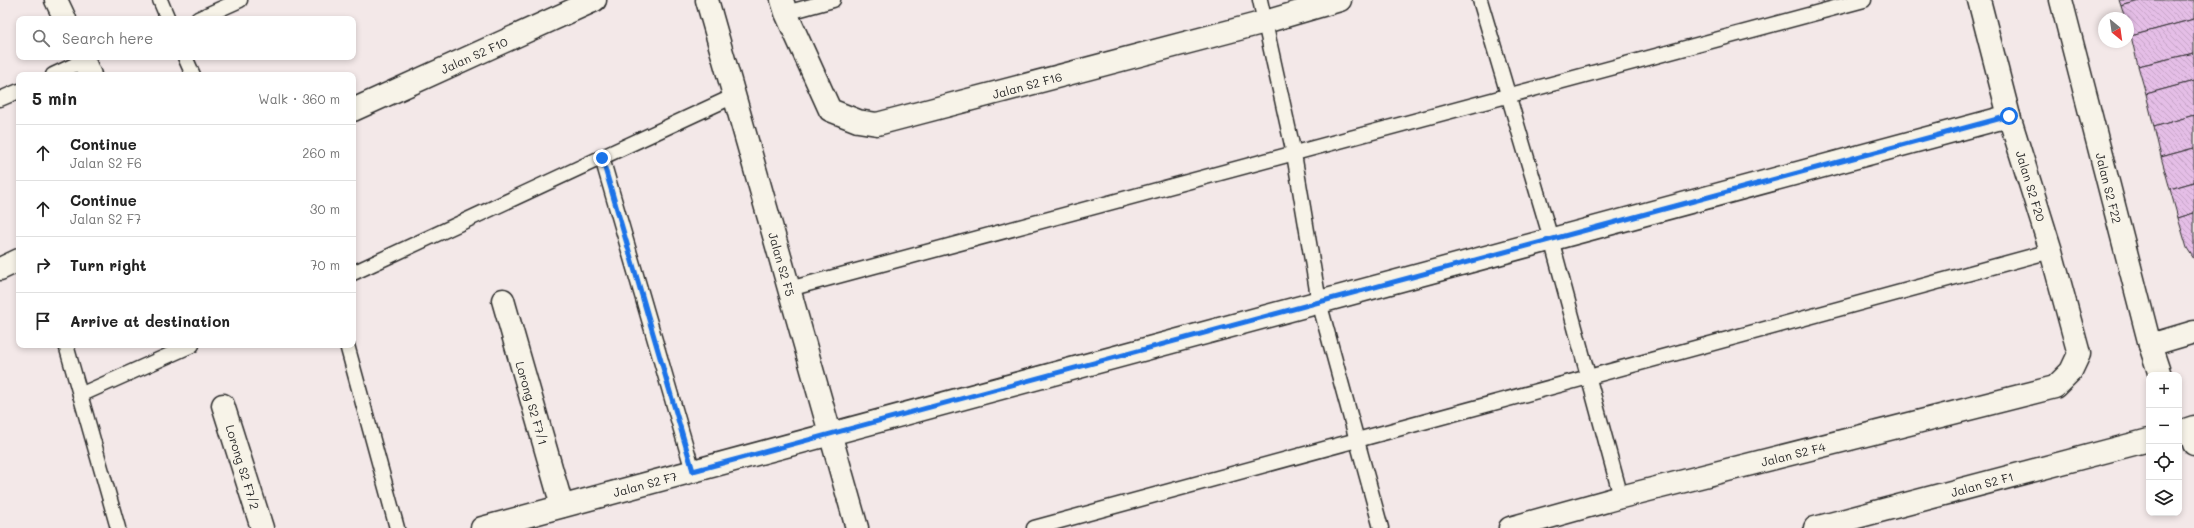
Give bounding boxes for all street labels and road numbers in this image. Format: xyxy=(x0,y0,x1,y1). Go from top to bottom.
street label: Jalan S2 F10 xyxy=(438,33,511,77)
street label: Jalan S2 F16 xyxy=(990,68,1064,102)
street label: Jalan S2 F20 xyxy=(2013,149,2050,224)
street label: Jalan S2 F22 xyxy=(2092,151,2126,225)
street label: Jalan S2 F5 xyxy=(765,230,799,298)
street label: Lorong S2 F7/1 xyxy=(512,359,552,447)
street label: Lorong S2 F7/2 xyxy=(223,423,263,511)
street label: Jalan S2 F4 xyxy=(1759,438,1827,470)
street label: Jalan S2 F7 xyxy=(611,468,679,500)
street label: Jalan S2 F1 xyxy=(1949,468,2015,500)

